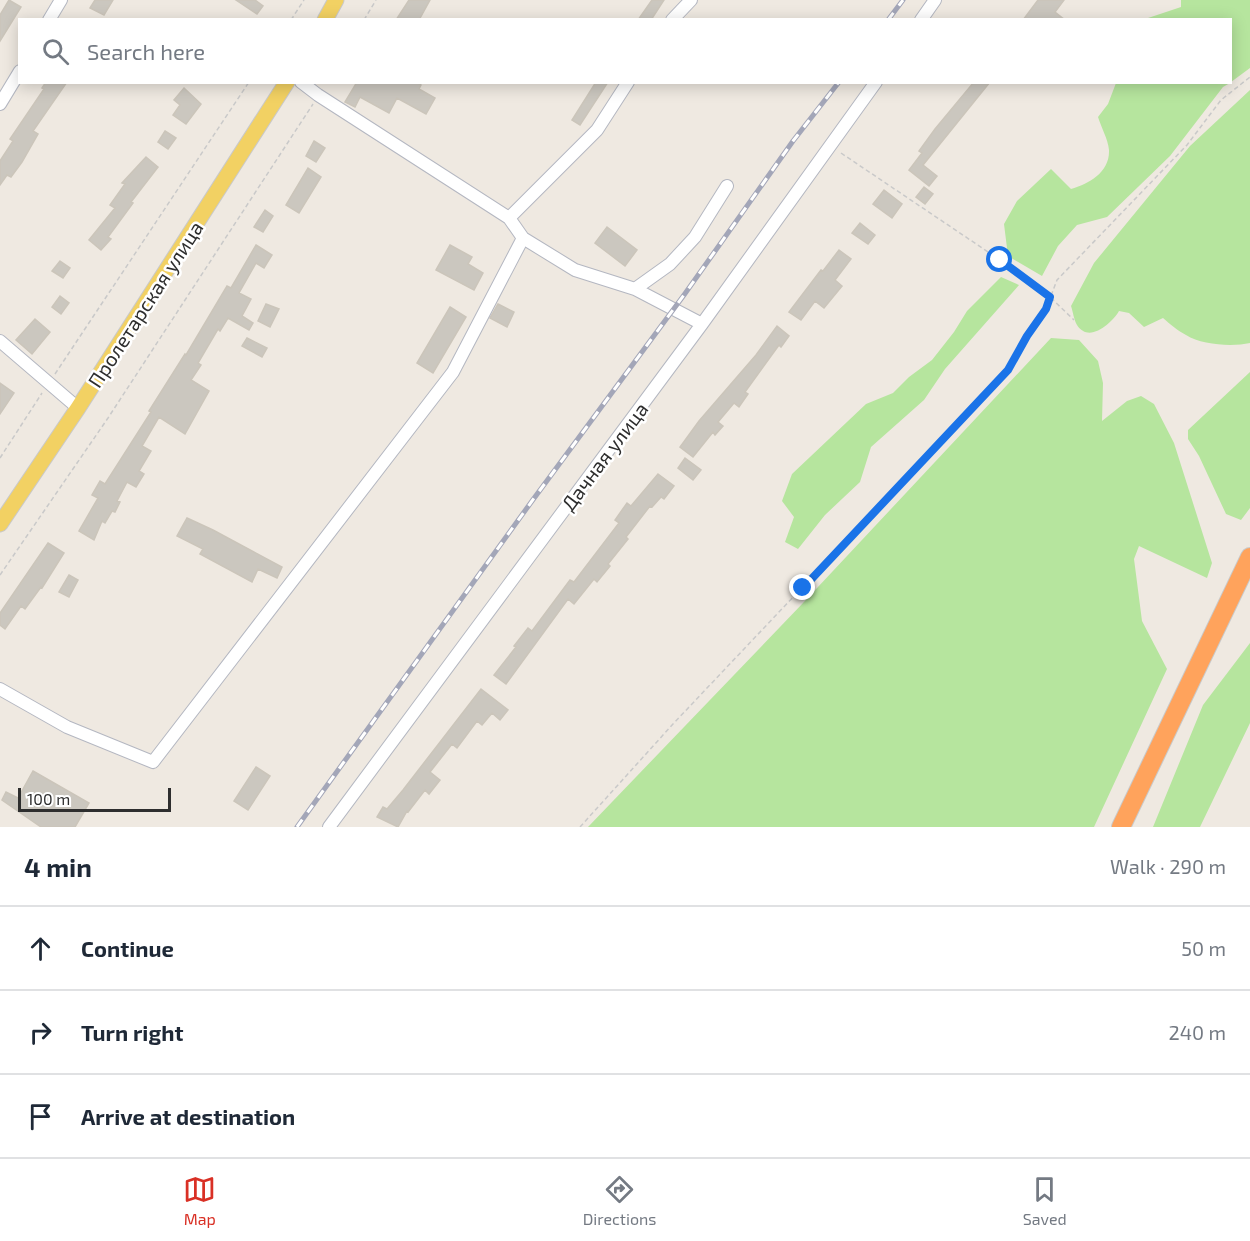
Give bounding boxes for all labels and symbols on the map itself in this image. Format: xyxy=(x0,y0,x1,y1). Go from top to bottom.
street label: Пролетарская улица xyxy=(82,216,209,392)
route start xyxy=(986,246,1012,272)
street label: Дачная улица xyxy=(555,397,653,515)
route end xyxy=(789,574,815,600)
scale bar xyxy=(18,785,171,812)

